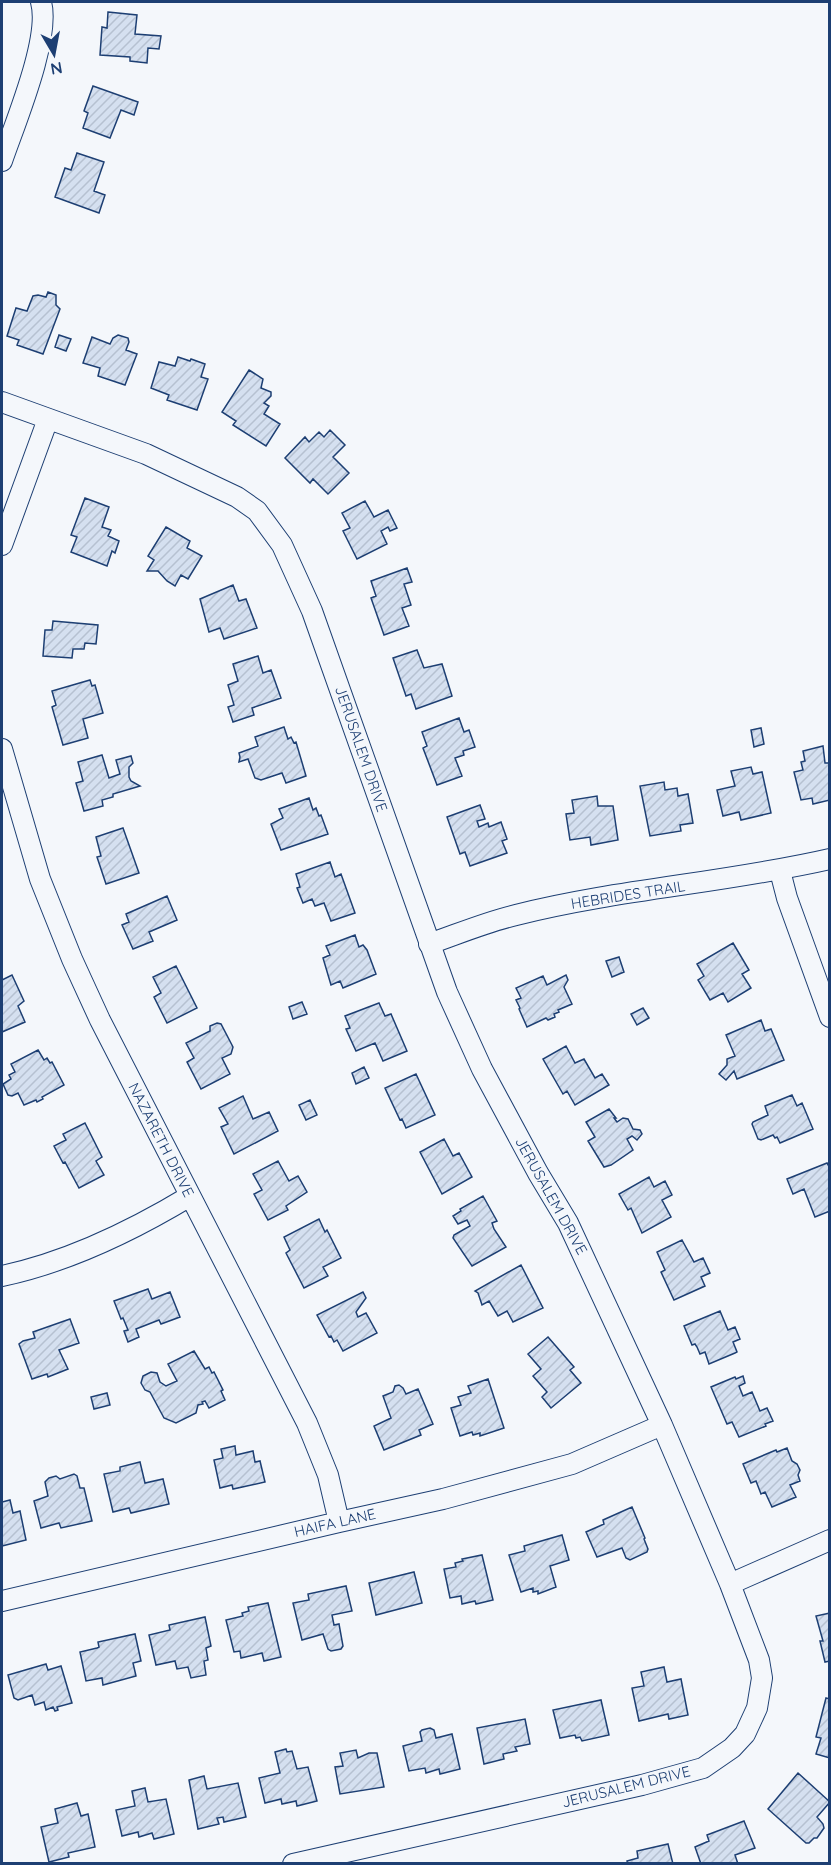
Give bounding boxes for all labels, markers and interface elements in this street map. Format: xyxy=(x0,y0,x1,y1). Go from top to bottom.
north arrow xyxy=(24,24,84,84)
text: N xyxy=(49,58,64,80)
street label: JERUSALEM DRIVE xyxy=(331,683,392,814)
street label: HEBRIDES TRAIL xyxy=(570,876,686,913)
street label: NAZARETH DRIVE xyxy=(124,1080,198,1200)
street label: JERUSALEM DRIVE xyxy=(511,1133,592,1258)
street label: HAIFA LANE xyxy=(292,1504,378,1541)
street label: JERUSALEM DRIVE xyxy=(560,1761,692,1812)

